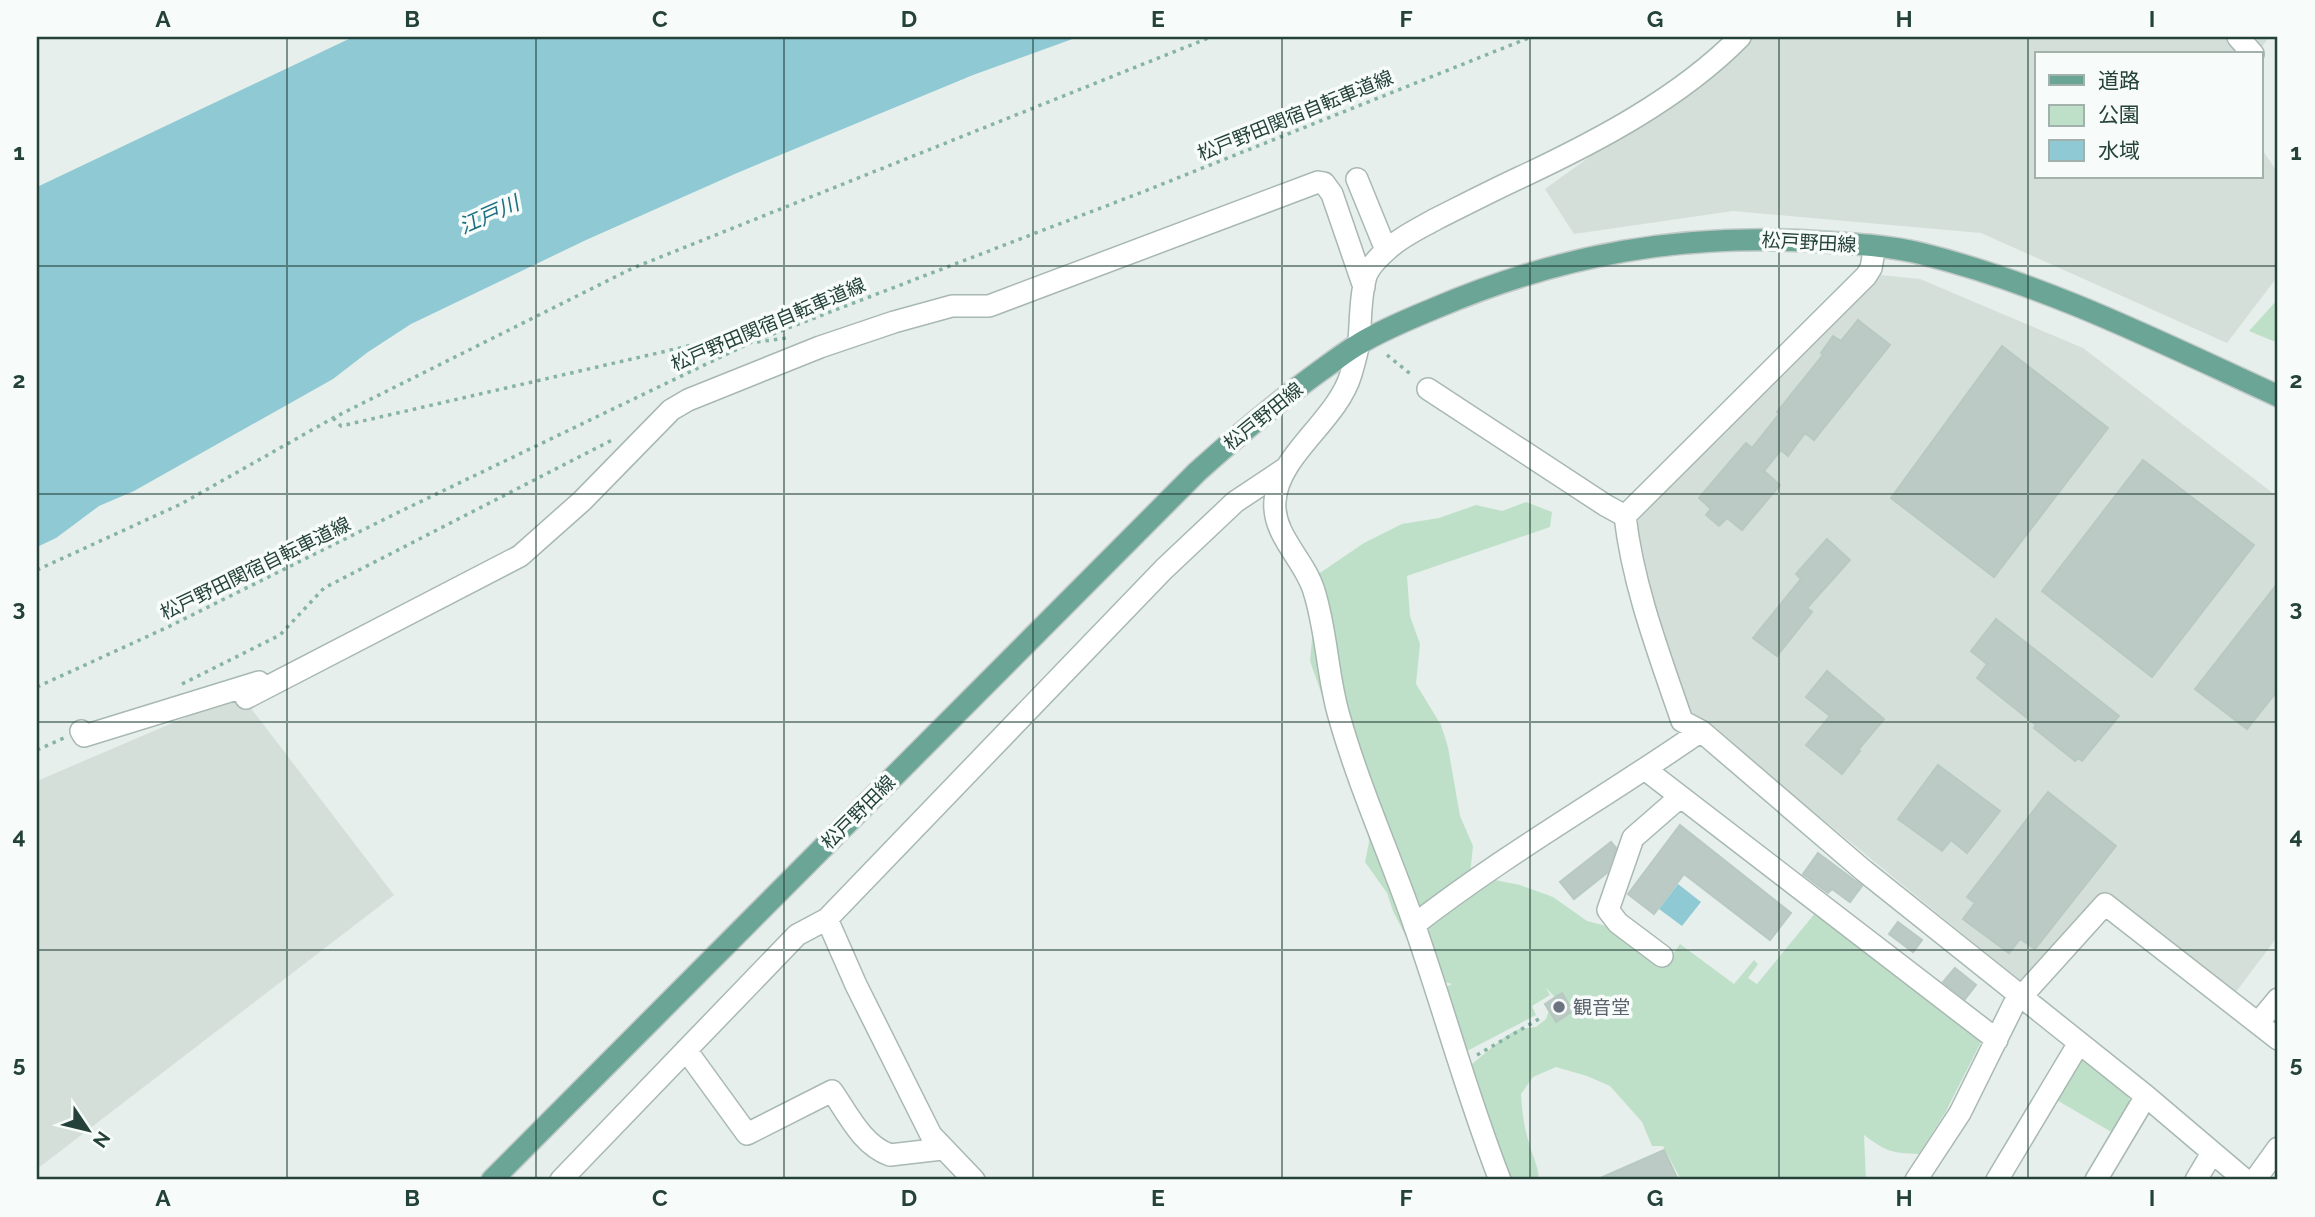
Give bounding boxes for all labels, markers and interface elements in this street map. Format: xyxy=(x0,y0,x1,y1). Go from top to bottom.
text: A xyxy=(155,5,171,32)
text: B xyxy=(404,5,420,32)
text: C xyxy=(652,5,668,32)
text: D xyxy=(901,5,917,32)
text: E xyxy=(1151,5,1165,32)
text: F xyxy=(1399,5,1413,32)
text: G xyxy=(1647,5,1663,32)
text: H xyxy=(1895,5,1913,32)
text: I xyxy=(2149,5,2155,32)
legend xyxy=(2035,52,2262,178)
street label: 松戸野田関宿自転車道線 xyxy=(1194,66,1396,164)
text: 道路 xyxy=(2098,68,2140,93)
text: 公園 xyxy=(2098,102,2140,127)
text: 1 xyxy=(13,138,25,165)
text: 水域 xyxy=(2098,138,2140,163)
text: 1 xyxy=(2290,138,2302,165)
water label: 江戸川 xyxy=(455,189,524,239)
street label: 松戸野田線 xyxy=(1761,229,1857,255)
street label: 松戸野田関宿自転車道線 xyxy=(668,273,868,375)
text: 2 xyxy=(13,366,25,393)
text: 2 xyxy=(2290,366,2302,393)
street label: 松戸野田線 xyxy=(1219,378,1307,454)
street label: 松戸野田関宿自転車道線 xyxy=(156,512,354,624)
text: 3 xyxy=(13,594,25,621)
text: 3 xyxy=(2290,594,2302,621)
street label: 松戸野田線 xyxy=(817,771,899,853)
text: 4 xyxy=(12,822,26,849)
text: 4 xyxy=(2289,822,2303,849)
place label: 観音堂 xyxy=(1573,996,1630,1018)
marker: 観音堂 xyxy=(1551,999,1567,1015)
text: 5 xyxy=(13,1050,26,1077)
text: 5 xyxy=(2290,1050,2303,1077)
north arrow xyxy=(52,1094,122,1164)
text: N xyxy=(89,1128,115,1152)
text: A xyxy=(155,1184,171,1211)
text: B xyxy=(404,1184,420,1211)
text: C xyxy=(652,1184,668,1211)
text: D xyxy=(901,1184,917,1211)
text: E xyxy=(1151,1184,1165,1211)
text: F xyxy=(1399,1184,1413,1211)
text: G xyxy=(1647,1184,1663,1211)
text: H xyxy=(1895,1184,1913,1211)
text: I xyxy=(2149,1184,2155,1211)

